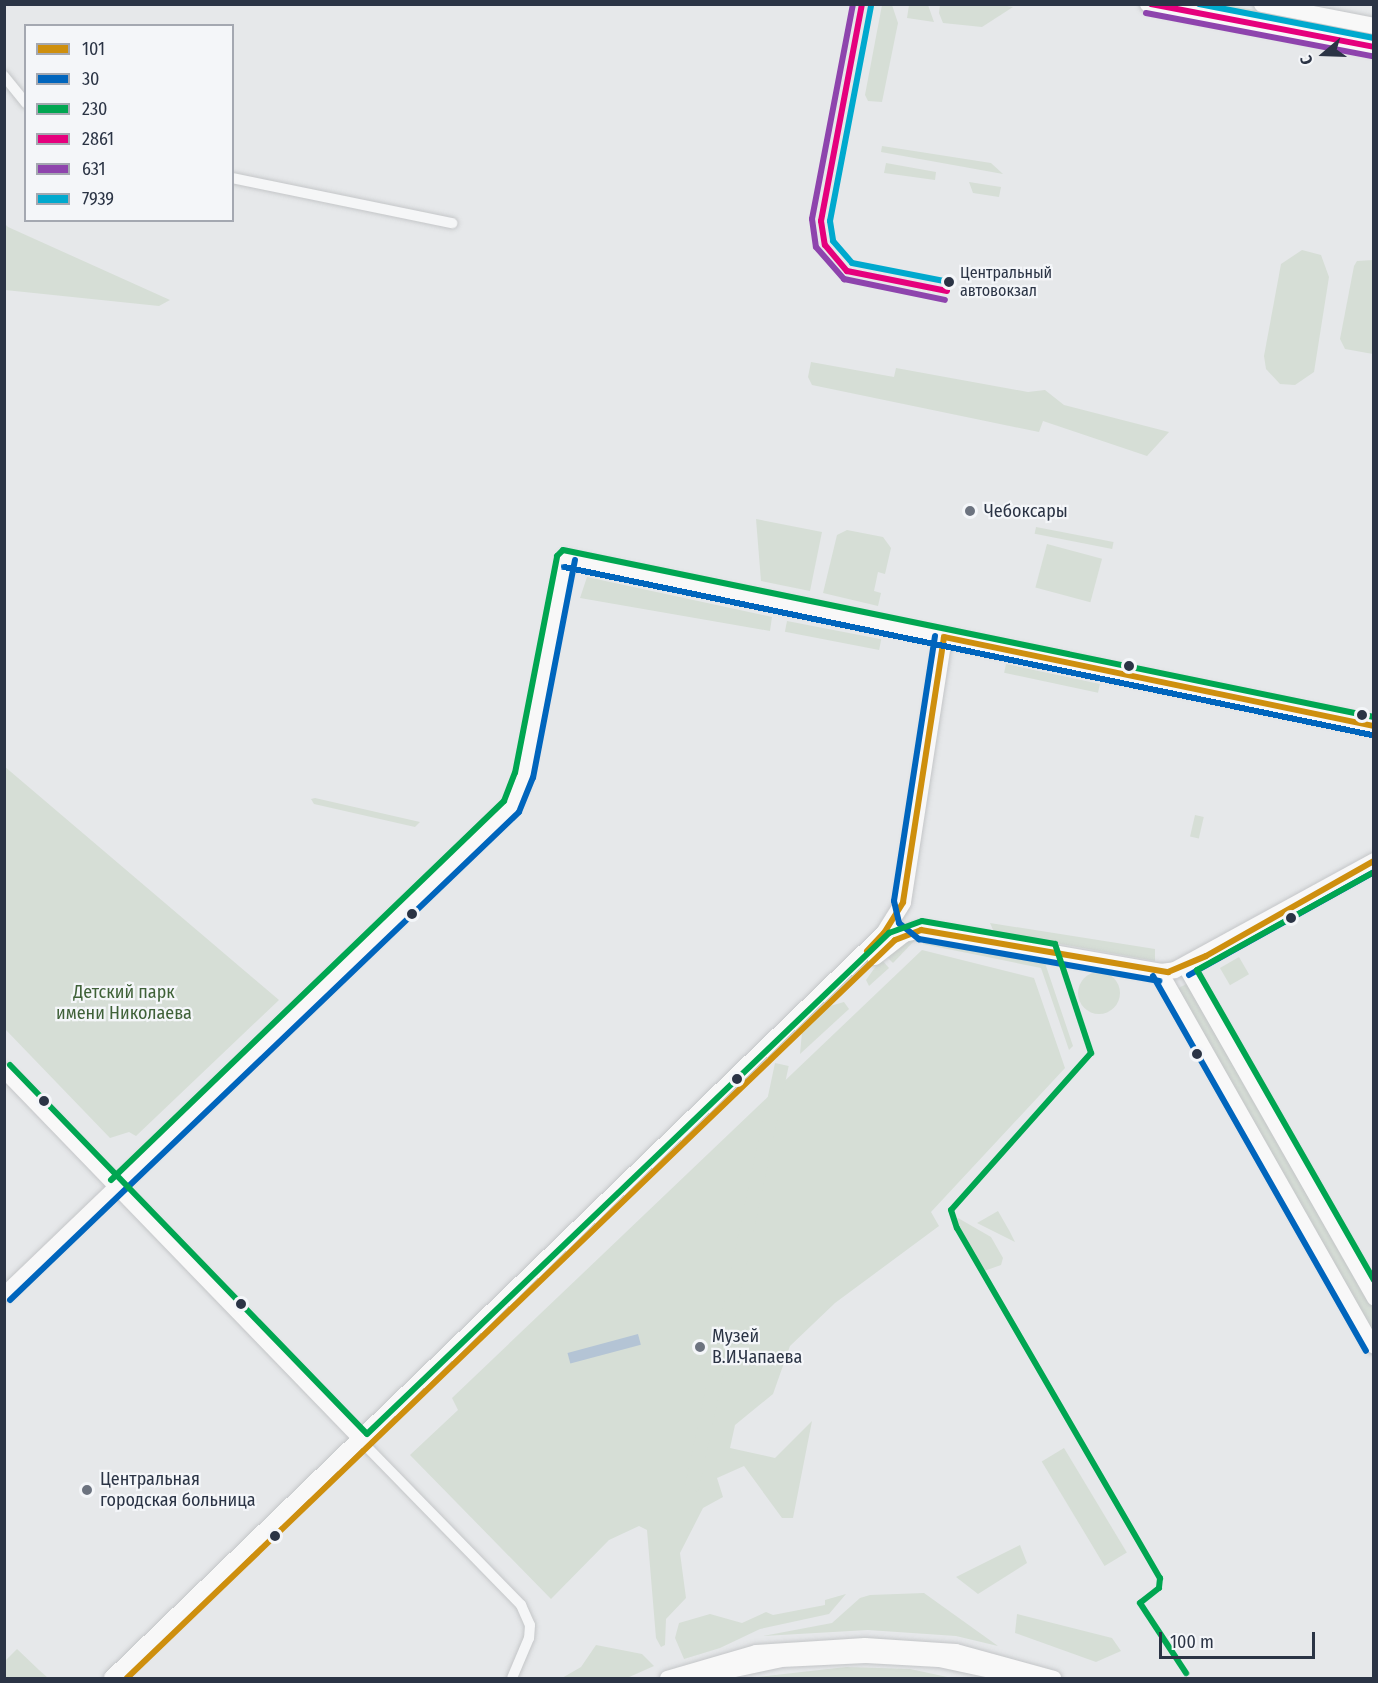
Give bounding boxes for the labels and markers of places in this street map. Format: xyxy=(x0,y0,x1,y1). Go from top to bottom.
place label: Центральный автовокзал xyxy=(960,263,1052,301)
marker: Центральный автовокзал xyxy=(943,276,955,288)
place label: Чебоксары xyxy=(984,500,1068,522)
marker: Чебоксары xyxy=(961,502,979,520)
unlabelled marker xyxy=(1123,660,1135,672)
unlabelled marker xyxy=(1356,709,1368,721)
unlabelled marker xyxy=(406,908,418,920)
unlabelled marker xyxy=(1285,912,1297,924)
unlabelled marker xyxy=(1191,1048,1203,1060)
unlabelled marker xyxy=(731,1073,743,1085)
unlabelled marker xyxy=(38,1095,50,1107)
unlabelled marker xyxy=(235,1298,247,1310)
place label: Музей В.И.Чапаева xyxy=(712,1326,802,1368)
marker: Музей В.И.Чапаева xyxy=(693,1340,707,1354)
place label: Центральная городская больница xyxy=(100,1469,256,1512)
marker: Центральная городская больница xyxy=(78,1481,96,1499)
unlabelled marker xyxy=(269,1530,281,1542)

